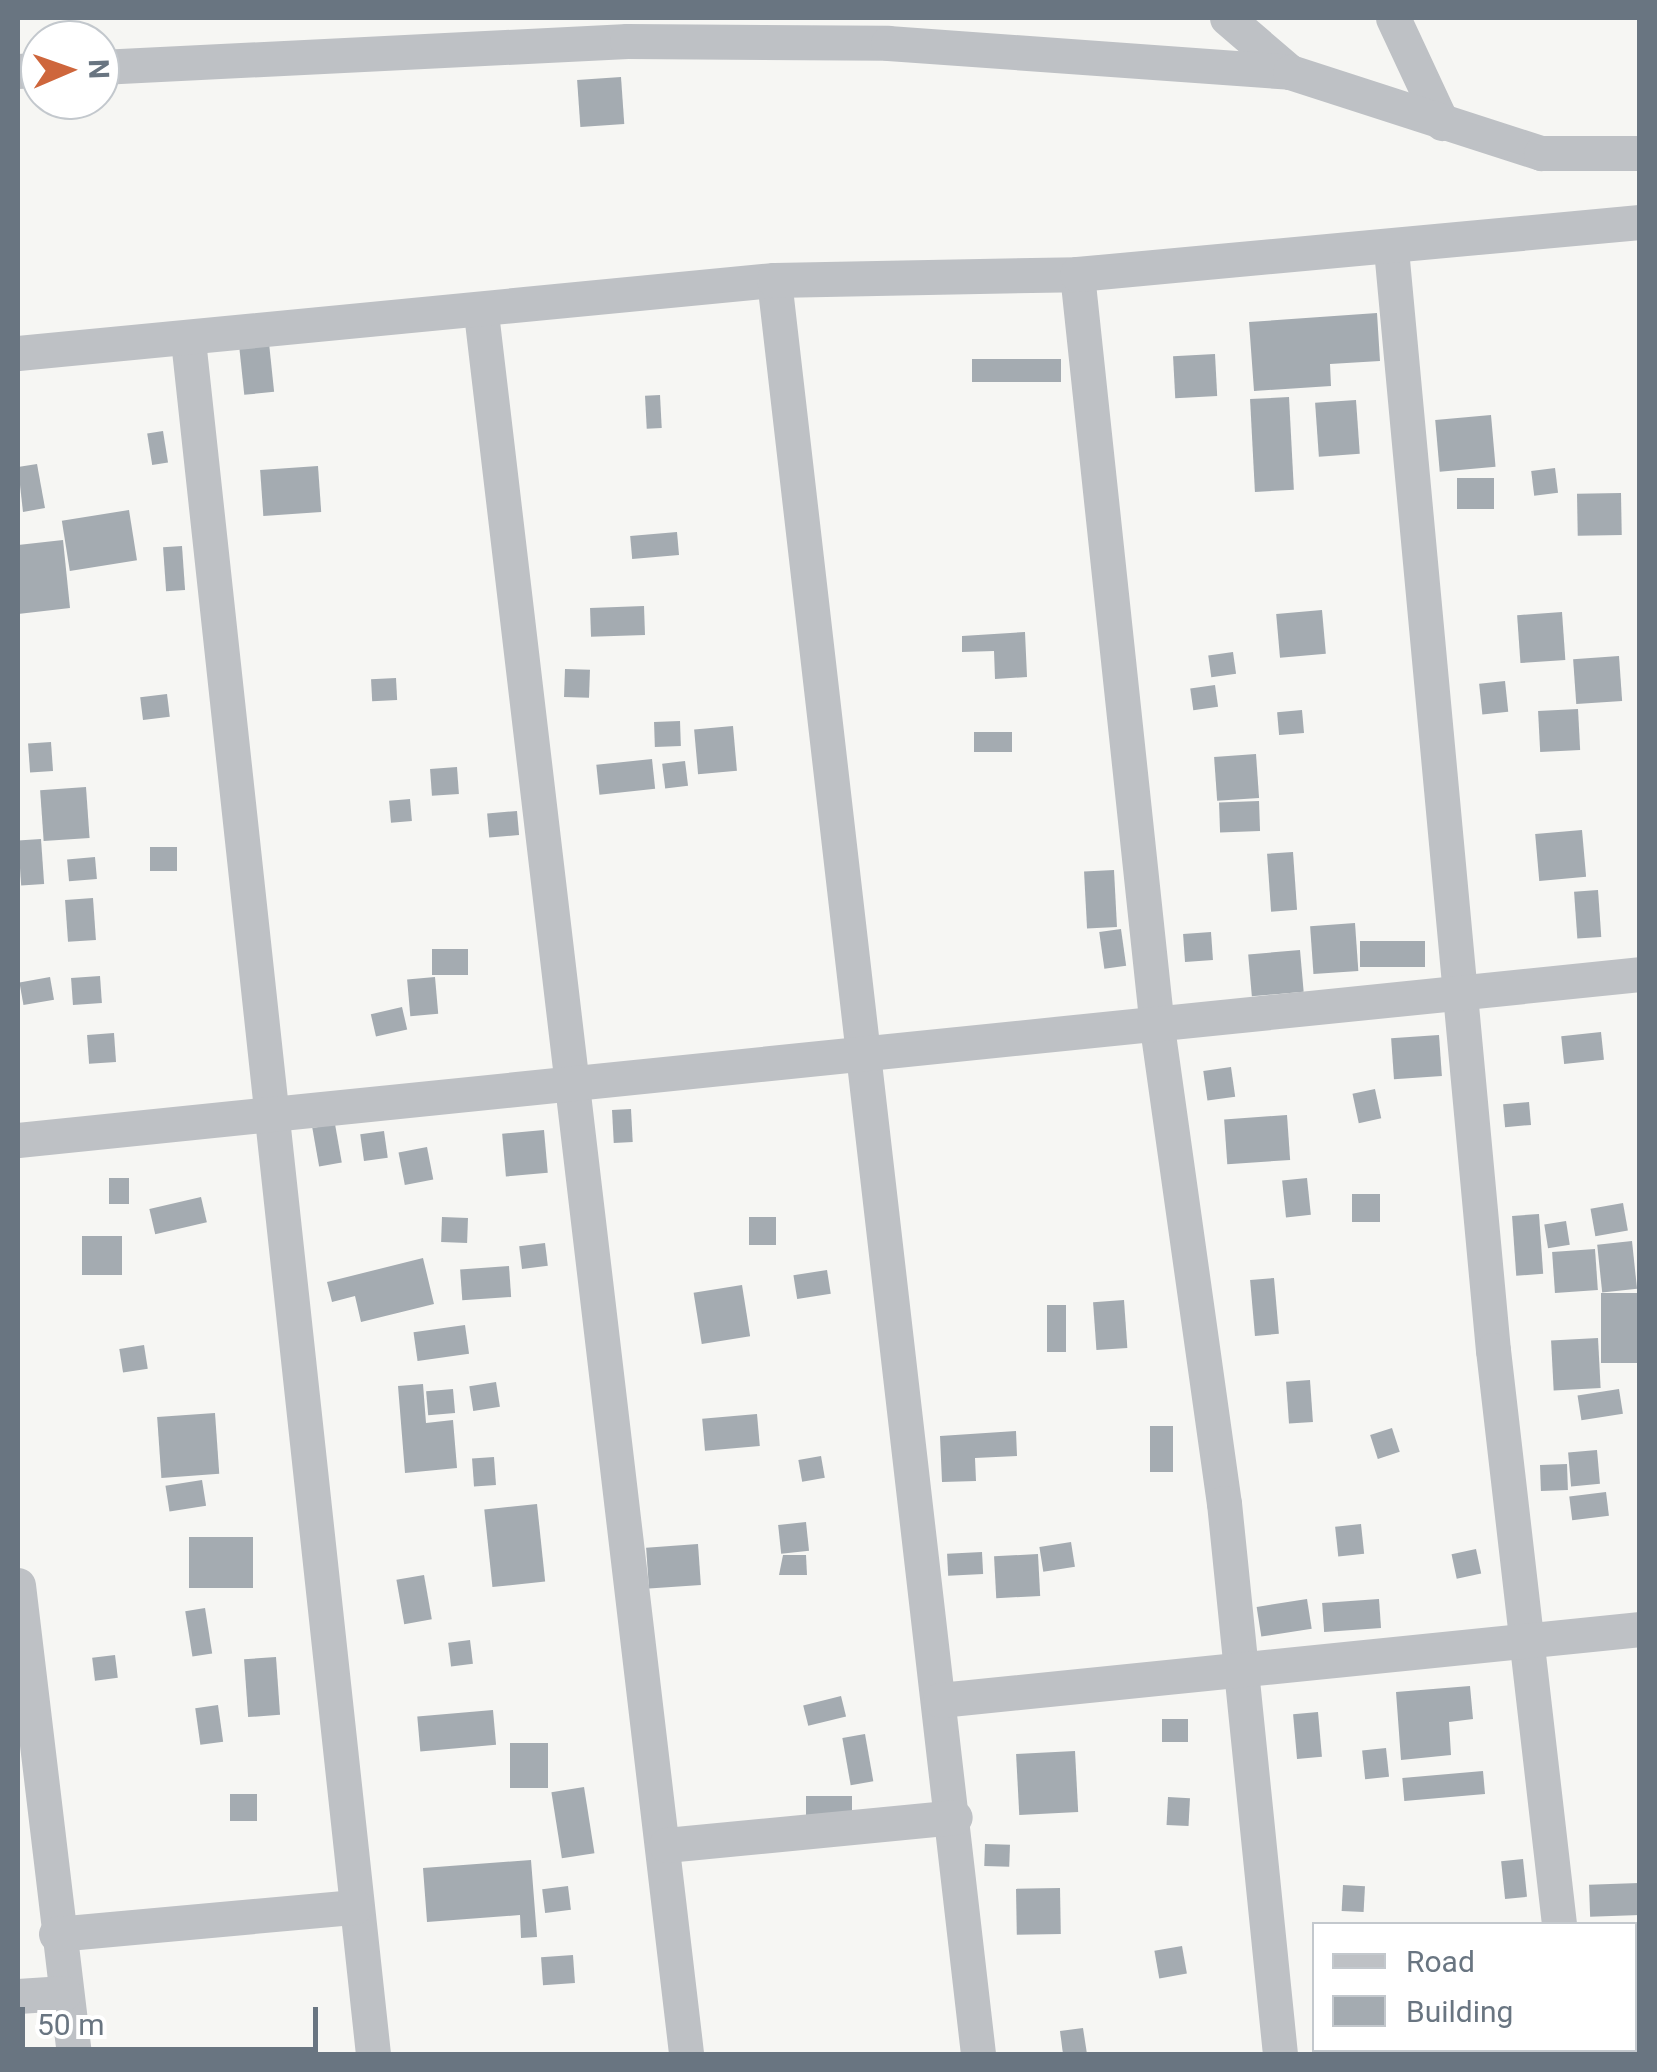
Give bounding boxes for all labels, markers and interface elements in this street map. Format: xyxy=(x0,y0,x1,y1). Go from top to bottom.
north arrow xyxy=(20,20,120,120)
text: N xyxy=(82,59,115,79)
legend xyxy=(1312,1922,1637,2052)
text: Road xyxy=(1406,1944,1475,1979)
scale bar xyxy=(25,1987,322,2049)
text: Building xyxy=(1406,1994,1513,2029)
text: 50 m xyxy=(37,2007,104,2042)

